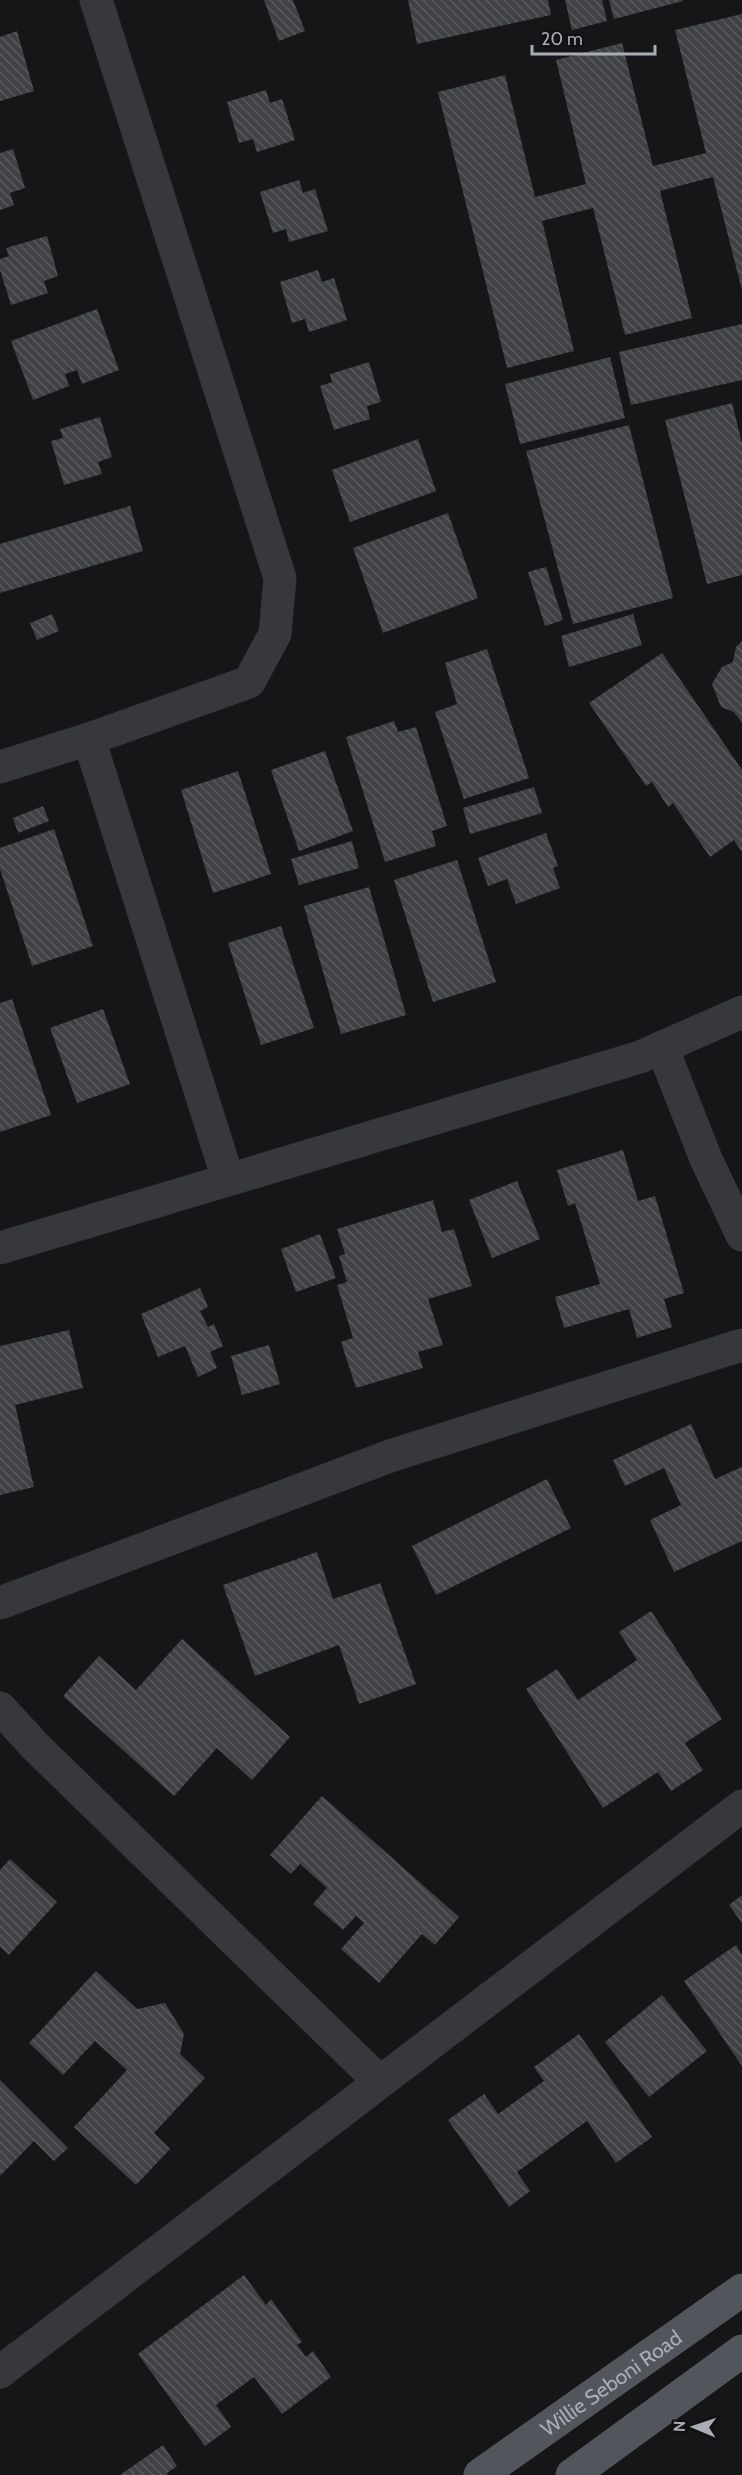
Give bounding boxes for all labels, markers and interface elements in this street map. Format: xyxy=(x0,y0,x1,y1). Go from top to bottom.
scale bar xyxy=(532,18,655,56)
text: 20 m xyxy=(541,28,583,50)
street label: Willie Seboni Road xyxy=(535,2324,686,2441)
north arrow xyxy=(664,2397,724,2457)
text: N xyxy=(670,2421,689,2432)

